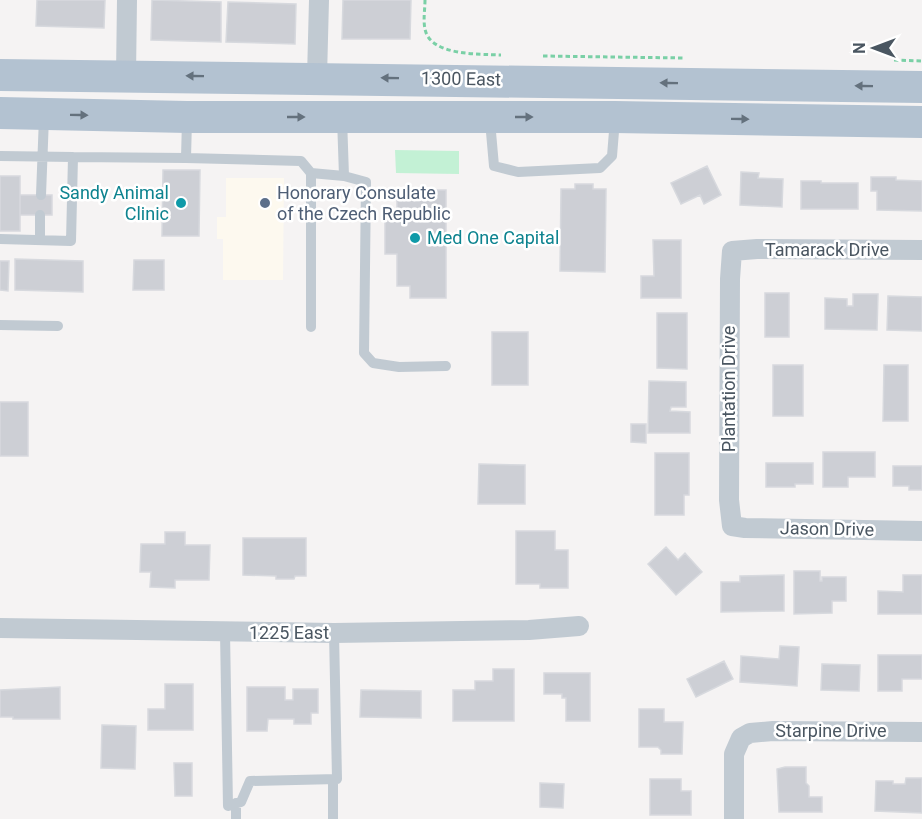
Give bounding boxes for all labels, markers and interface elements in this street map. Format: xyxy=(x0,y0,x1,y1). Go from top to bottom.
north arrow xyxy=(844,18,904,78)
text: N xyxy=(850,42,869,54)
street label: 1300 East xyxy=(421,67,501,90)
one-way arrow xyxy=(185,71,204,81)
one-way arrow xyxy=(380,74,399,83)
one-way arrow xyxy=(659,78,678,88)
one-way arrow xyxy=(854,81,873,91)
one-way arrow xyxy=(70,110,89,120)
one-way arrow xyxy=(286,112,305,122)
one-way arrow xyxy=(514,112,533,122)
one-way arrow xyxy=(730,114,749,124)
place label: Sandy Animal Clinic xyxy=(59,182,169,224)
place label: Honorary Consulate of the Czech Republic xyxy=(277,182,451,224)
marker: Sandy Animal Clinic xyxy=(174,196,188,210)
marker: Honorary Consulate of the Czech Republic xyxy=(258,196,272,210)
place label: Med One Capital xyxy=(427,227,559,248)
marker: Med One Capital xyxy=(408,231,422,245)
street label: Tamarack Drive xyxy=(765,239,889,260)
street label: Plantation Drive xyxy=(718,326,739,452)
street label: Jason Drive xyxy=(780,517,874,540)
street label: 1225 East xyxy=(249,622,329,643)
street label: Starpine Drive xyxy=(775,720,887,741)

